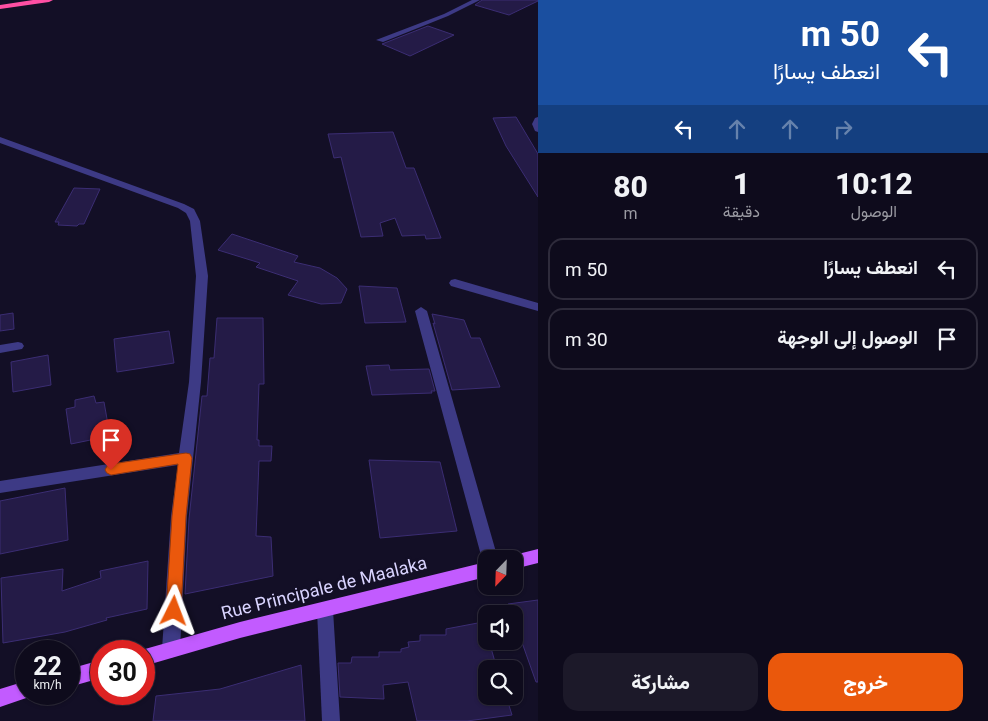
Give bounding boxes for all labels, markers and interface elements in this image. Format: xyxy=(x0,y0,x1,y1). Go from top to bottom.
text: 50 m xyxy=(801,14,880,55)
icon: left xyxy=(898,20,963,85)
text: انعطف يسارًا xyxy=(773,59,880,84)
icon: left xyxy=(670,115,698,143)
icon: ahead xyxy=(723,115,751,143)
icon: ahead xyxy=(776,115,804,143)
icon: right xyxy=(829,115,857,143)
text: 1 xyxy=(733,166,750,201)
text: 10:12 xyxy=(835,166,913,201)
text: 80 xyxy=(613,169,648,204)
text: دقيقة xyxy=(723,202,760,221)
text: الوصول xyxy=(851,202,897,221)
text: m xyxy=(623,204,637,223)
icon: left xyxy=(933,255,961,283)
text: انعطف يسارًا xyxy=(823,256,918,279)
text: 50 m xyxy=(565,258,608,281)
icon: arrive xyxy=(933,325,961,353)
text: الوصول إلى الوجهة xyxy=(777,326,918,349)
text: 30 m xyxy=(565,328,608,351)
pin xyxy=(90,419,132,470)
icon: arrive xyxy=(97,426,125,454)
north arrow xyxy=(478,550,522,595)
map controls xyxy=(478,550,523,705)
street label: Rue Principale de Maalaka xyxy=(219,552,429,623)
position arrow xyxy=(147,584,199,636)
button: sound xyxy=(478,605,523,650)
speed limit sign: 30 xyxy=(90,640,155,705)
text: 22 xyxy=(33,652,62,681)
button: مشاركة xyxy=(563,653,758,711)
button: خروج xyxy=(768,653,963,711)
button: search xyxy=(478,660,523,705)
text: km/h xyxy=(33,678,62,692)

